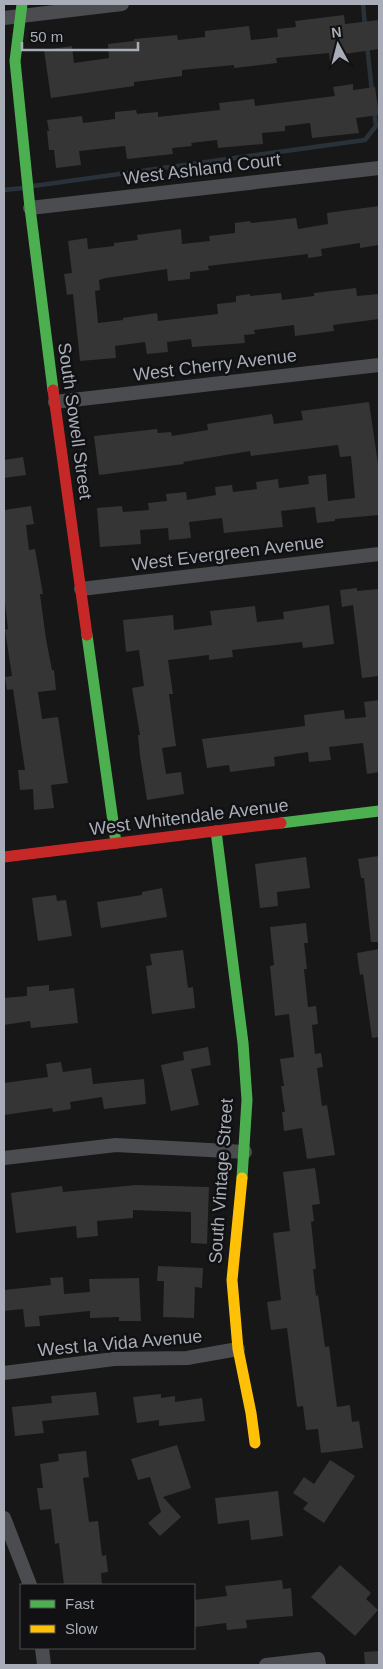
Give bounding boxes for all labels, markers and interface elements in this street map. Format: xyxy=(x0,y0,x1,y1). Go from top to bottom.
scale bar xyxy=(22,20,139,52)
north arrow xyxy=(313,20,363,70)
text: N xyxy=(330,24,342,41)
text: 50 m xyxy=(30,28,63,45)
street label: West Ashland Court xyxy=(122,149,282,189)
street label: South Sowell Street xyxy=(54,341,96,501)
street label: West Cherry Avenue xyxy=(132,345,298,385)
street label: West Evergreen Avenue xyxy=(131,531,325,575)
street label: West Whitendale Avenue xyxy=(88,795,290,839)
street label: South Vintage Street xyxy=(205,1098,237,1264)
street label: West la Vida Avenue xyxy=(37,1326,203,1360)
legend xyxy=(20,1584,195,1649)
text: Fast xyxy=(65,1595,95,1612)
text: Slow xyxy=(65,1620,98,1637)

